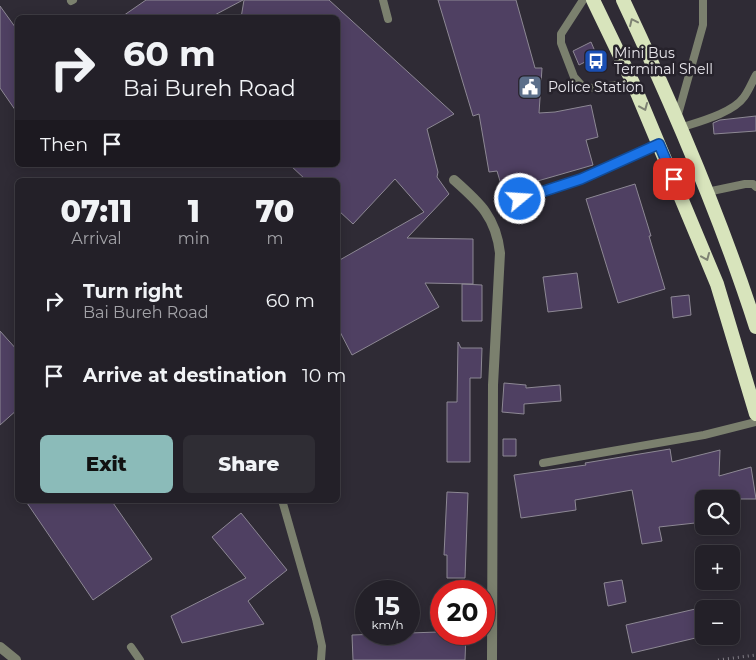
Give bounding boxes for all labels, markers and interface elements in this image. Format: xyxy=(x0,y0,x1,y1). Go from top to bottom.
one-way arrow xyxy=(629,18,639,27)
text: 60 m xyxy=(123,32,216,75)
icon: right xyxy=(40,35,105,100)
place label: Mini Bus Terminal Shell xyxy=(614,44,713,78)
bus stop icon: Mini Bus Terminal Shell xyxy=(583,48,609,74)
public building icon: Police Station xyxy=(517,74,543,100)
text: Bai Bureh Road xyxy=(123,75,296,102)
place label: Police Station xyxy=(548,78,644,96)
one-way arrow xyxy=(638,103,648,111)
icon: arrive xyxy=(98,130,126,158)
text: Then xyxy=(40,133,88,156)
pin xyxy=(653,158,695,200)
icon: arrive xyxy=(660,165,688,193)
position arrow xyxy=(493,172,545,224)
text: 07:11 xyxy=(61,193,132,230)
text: 1 xyxy=(188,193,200,230)
text: 70 xyxy=(256,193,294,230)
text: Arrival xyxy=(71,229,122,248)
text: min xyxy=(178,229,210,248)
text: m xyxy=(266,229,283,248)
one-way arrow xyxy=(700,252,711,261)
text: Turn right xyxy=(83,280,183,303)
icon: right xyxy=(40,287,68,315)
text: 60 m xyxy=(266,289,315,312)
text: Bai Bureh Road xyxy=(83,303,209,322)
icon: arrive xyxy=(40,362,68,390)
text: Arrive at destination xyxy=(83,364,287,387)
text: 10 m xyxy=(302,364,347,387)
button: Exit xyxy=(40,435,173,493)
button: Share xyxy=(183,435,315,493)
map controls xyxy=(695,490,740,645)
button: search xyxy=(695,490,740,535)
button: + xyxy=(695,545,740,590)
speed limit sign: 20 xyxy=(430,580,495,645)
text: 15 xyxy=(375,591,400,621)
button: − xyxy=(695,600,740,645)
text: km/h xyxy=(371,617,404,632)

